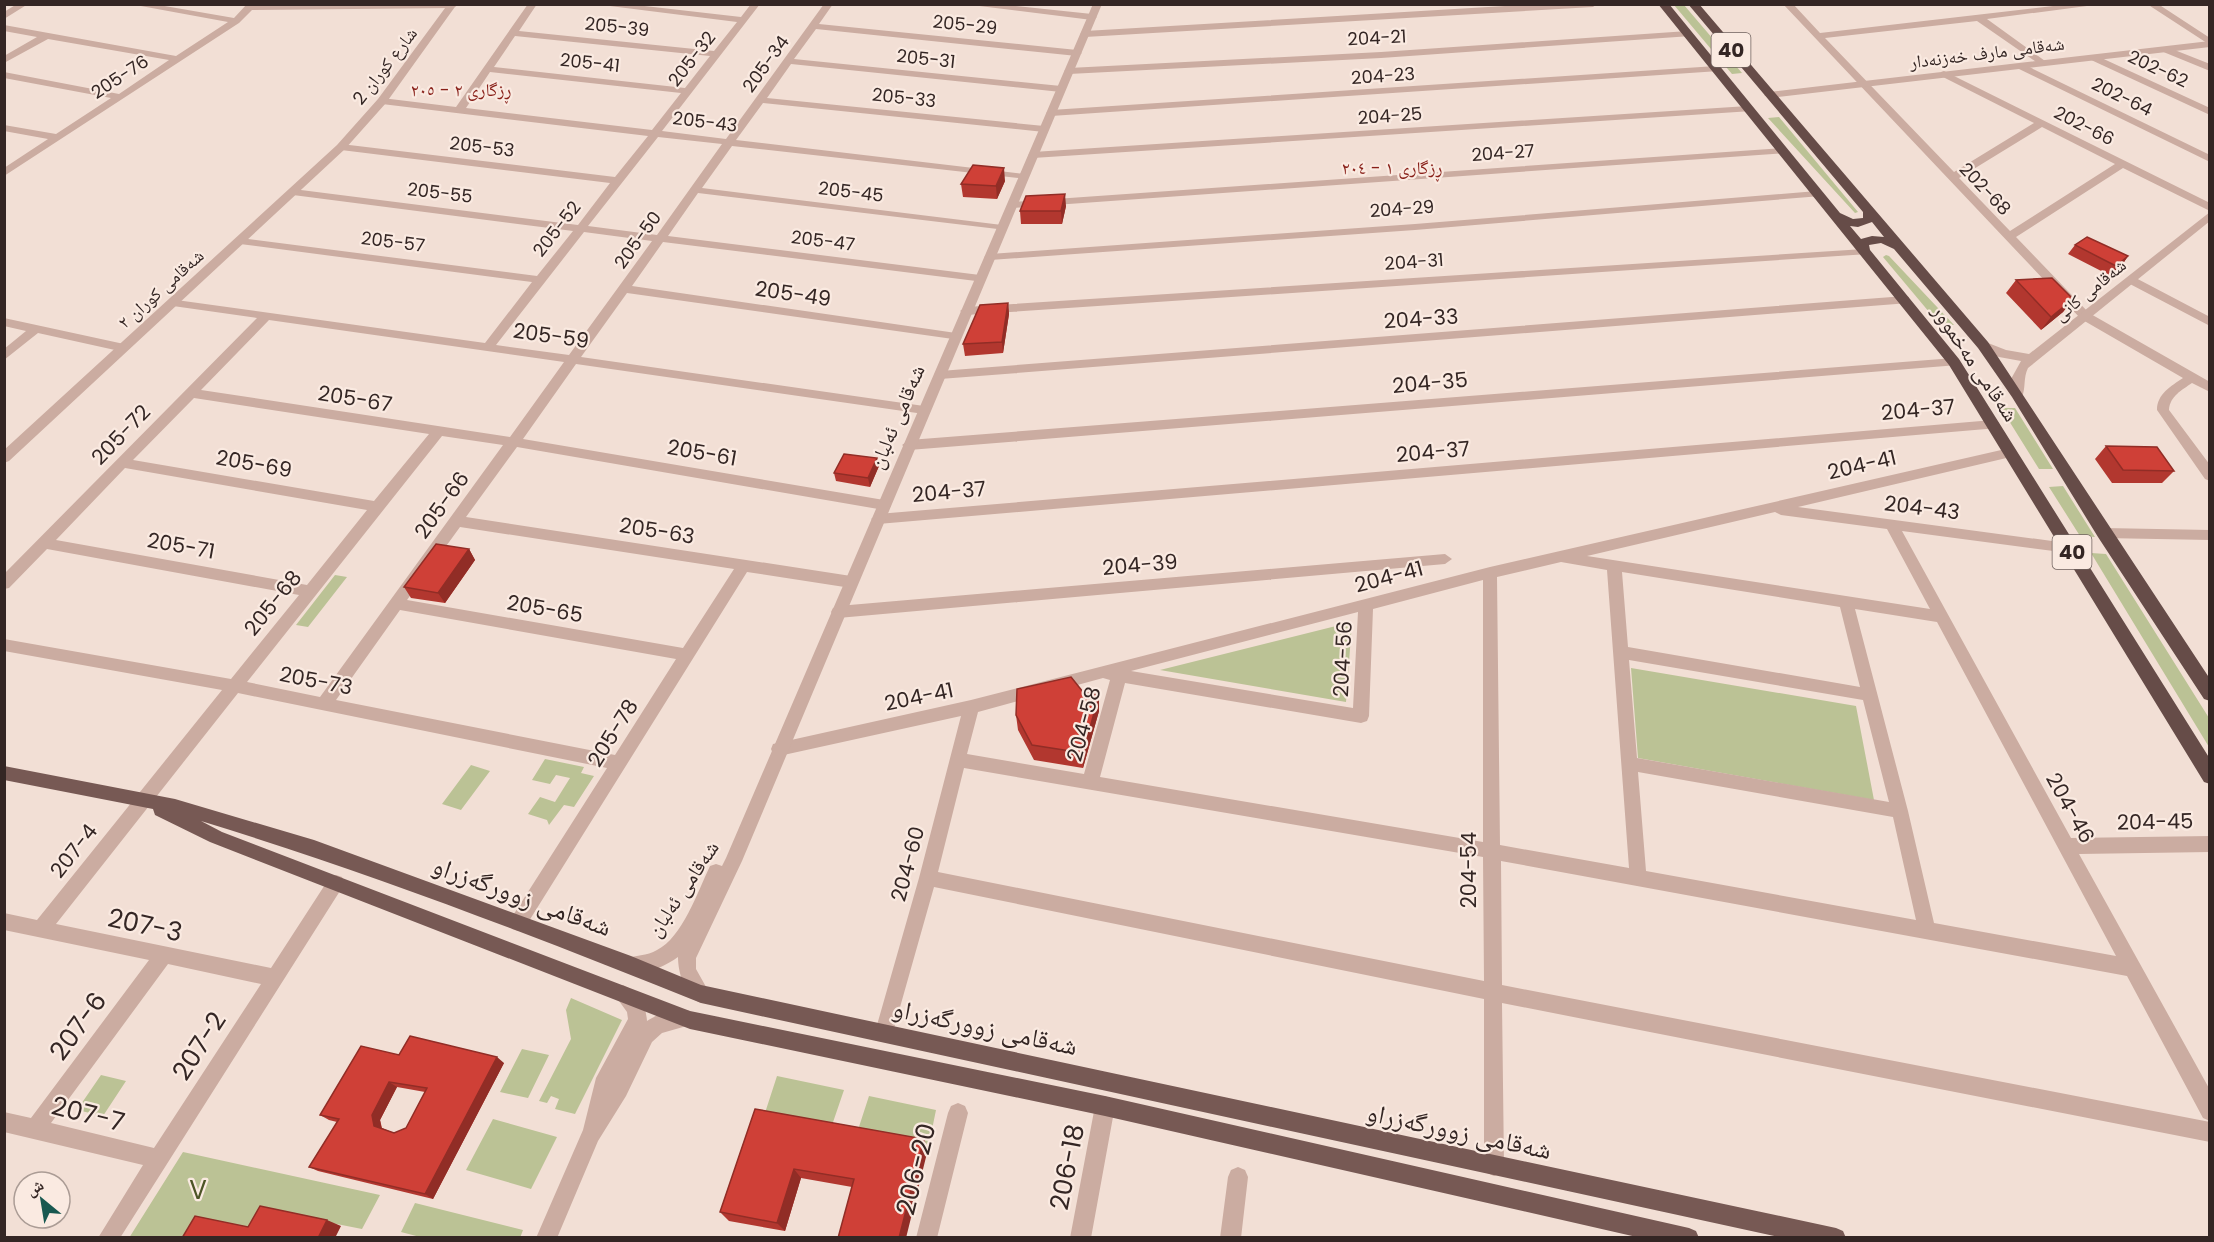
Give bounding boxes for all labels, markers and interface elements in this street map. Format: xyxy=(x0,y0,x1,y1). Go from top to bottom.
street label: 205-29 xyxy=(932,9,998,40)
street label: 205-39 xyxy=(584,11,651,42)
street label: شارع كوران 2 xyxy=(346,22,423,110)
street label: 204-21 xyxy=(1347,23,1407,52)
street label: 205-32 xyxy=(662,26,721,92)
street label: 205-34 xyxy=(736,30,795,97)
street label: شەقامی مارف خەزنەدار xyxy=(1907,31,2066,75)
road number: 40 xyxy=(1712,33,1750,67)
street label: 205-31 xyxy=(895,43,957,74)
street label: 202-62 xyxy=(2124,44,2192,93)
street label: 205-41 xyxy=(559,47,621,78)
street label: 205-76 xyxy=(86,49,153,105)
street label: 204-23 xyxy=(1350,61,1416,90)
street label: 202-64 xyxy=(2088,71,2157,122)
district label: ڕزگاری ٢ - ٢٠٥ xyxy=(411,77,511,104)
street label: 205-33 xyxy=(871,82,937,113)
street label: 202-66 xyxy=(2050,100,2119,151)
street label: 204-25 xyxy=(1357,101,1423,130)
street label: 205-43 xyxy=(671,105,739,138)
street label: 205-53 xyxy=(448,130,516,163)
street label: 204-27 xyxy=(1471,138,1535,167)
district label: ڕزگاری ١ - ٢٠٤ xyxy=(1342,155,1442,182)
street label: 202-68 xyxy=(1954,157,2017,221)
street label: 205-45 xyxy=(817,175,885,208)
street label: 205-55 xyxy=(406,176,474,209)
street label: 204-29 xyxy=(1369,194,1435,223)
street label: 205-52 xyxy=(527,196,586,262)
street label: 205-50 xyxy=(608,206,667,274)
street label: 205-47 xyxy=(790,224,857,257)
street label: 205-57 xyxy=(360,225,427,258)
street label: شەقامی کوران ٢ xyxy=(112,243,209,334)
street label: 204-31 xyxy=(1384,247,1444,276)
street label: شەقامی کانی xyxy=(2048,253,2131,327)
street label: 205-49 xyxy=(753,274,833,313)
street label: شەقامی مەخموور xyxy=(1925,297,2025,427)
street label: 204-33 xyxy=(1383,301,1459,336)
street label: 205-59 xyxy=(511,316,591,355)
street label: شەقامی ئەلبان xyxy=(862,360,931,473)
street label: 204-35 xyxy=(1391,365,1469,400)
street label: 205-67 xyxy=(316,378,394,419)
street label: 204-37 xyxy=(1880,392,1956,427)
street label: 205-72 xyxy=(85,398,157,471)
street label: 205-61 xyxy=(665,432,739,473)
street label: 204-37 xyxy=(1395,434,1471,469)
street label: 205-69 xyxy=(214,443,294,484)
street label: 204-41 xyxy=(1825,443,1899,487)
street label: 205-66 xyxy=(407,465,476,544)
street label: 204-37 xyxy=(911,474,987,509)
street label: 204-43 xyxy=(1883,489,1961,527)
street label: 205-63 xyxy=(617,510,697,551)
street label: 205-71 xyxy=(145,525,217,566)
road number: 40 xyxy=(2052,535,2092,569)
street label: 204-39 xyxy=(1101,547,1179,582)
street label: 204-41 xyxy=(1351,553,1426,600)
street label: 205-68 xyxy=(237,564,308,642)
street label: 205-65 xyxy=(505,588,585,629)
street label: 204-56 xyxy=(1326,620,1359,698)
street label: 205-73 xyxy=(277,659,355,702)
street label: 204-41 xyxy=(882,675,956,718)
street label: 204-58 xyxy=(1060,683,1107,765)
street label: 205-78 xyxy=(580,693,645,772)
street label: 204-46 xyxy=(2039,767,2102,848)
street label: 204-45 xyxy=(2117,806,2193,837)
street label: 207-4 xyxy=(43,818,104,884)
street label: 204-60 xyxy=(884,823,931,905)
street label: 204-54 xyxy=(1454,832,1483,908)
street label: شەقامی ئەلبان xyxy=(640,835,726,943)
street label: شەقامی زوورگەزراو xyxy=(427,847,617,945)
street label: 207-3 xyxy=(105,900,185,950)
street label: 207-6 xyxy=(41,985,115,1067)
street label: شەقامی زوورگەزراو xyxy=(889,990,1081,1064)
street label: 207-2 xyxy=(164,1005,234,1087)
street label: 207-7 xyxy=(48,1088,128,1140)
street label: شەقامی زوورگەزراو xyxy=(1363,1094,1555,1168)
street label: 206-20 xyxy=(887,1119,945,1219)
street label: 206-18 xyxy=(1041,1121,1093,1213)
north arrow xyxy=(12,1170,72,1230)
park label: V xyxy=(189,1172,207,1208)
text: ش xyxy=(22,1173,48,1202)

